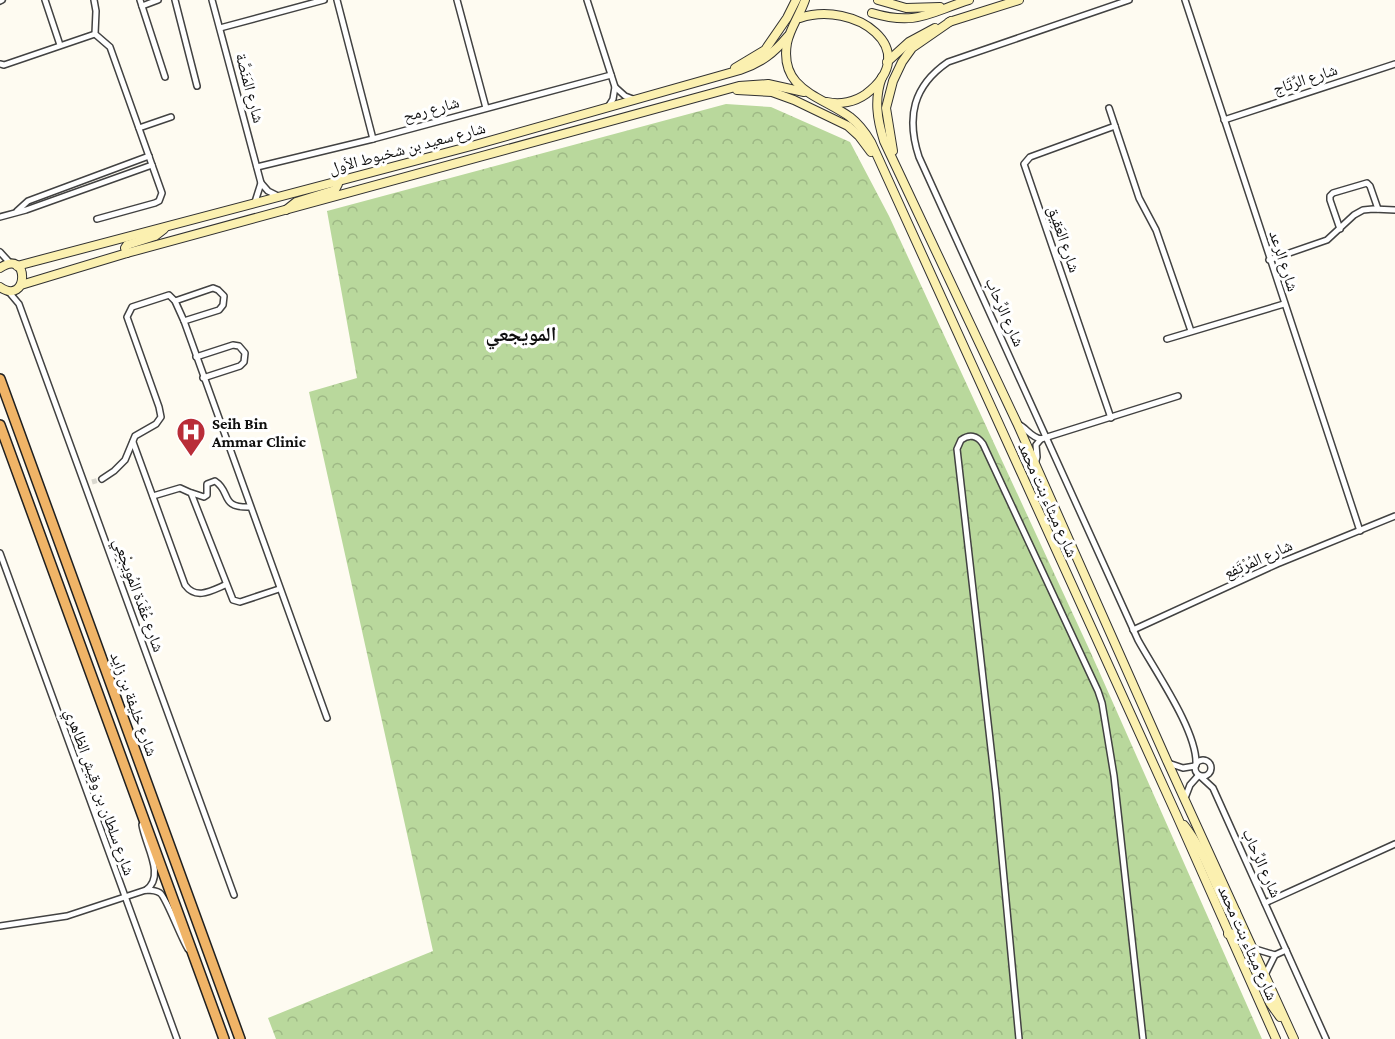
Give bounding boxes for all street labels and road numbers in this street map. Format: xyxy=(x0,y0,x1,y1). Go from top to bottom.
street label: شارع المَنَصَّة xyxy=(231,51,267,125)
street label: شارع الرِّتَاج xyxy=(1271,61,1340,99)
street label: شارع رمح xyxy=(401,93,462,127)
street label: شارع سعيد بن شخبوط الأول xyxy=(327,119,488,179)
street label: شارع العَقِيق xyxy=(1043,203,1083,275)
street label: شارع الرعد xyxy=(1264,229,1302,294)
street label: شارع الرِّحاب xyxy=(980,275,1028,350)
street label: شارع ميثاء بنت محمد xyxy=(1013,440,1081,561)
street label: شارع عُقْدَة المُوِيجْعِي xyxy=(107,536,167,656)
street label: شارع المُرْتَفِع xyxy=(1221,536,1296,583)
street label: شارع خليفة بن زايد xyxy=(105,650,161,759)
street label: شارع سلطان بن وقيش الظاهري xyxy=(58,706,138,879)
street label: شارع الرِّحاب xyxy=(1237,826,1285,901)
street label: شارع ميثاء بنت محمد xyxy=(1213,883,1281,1004)

